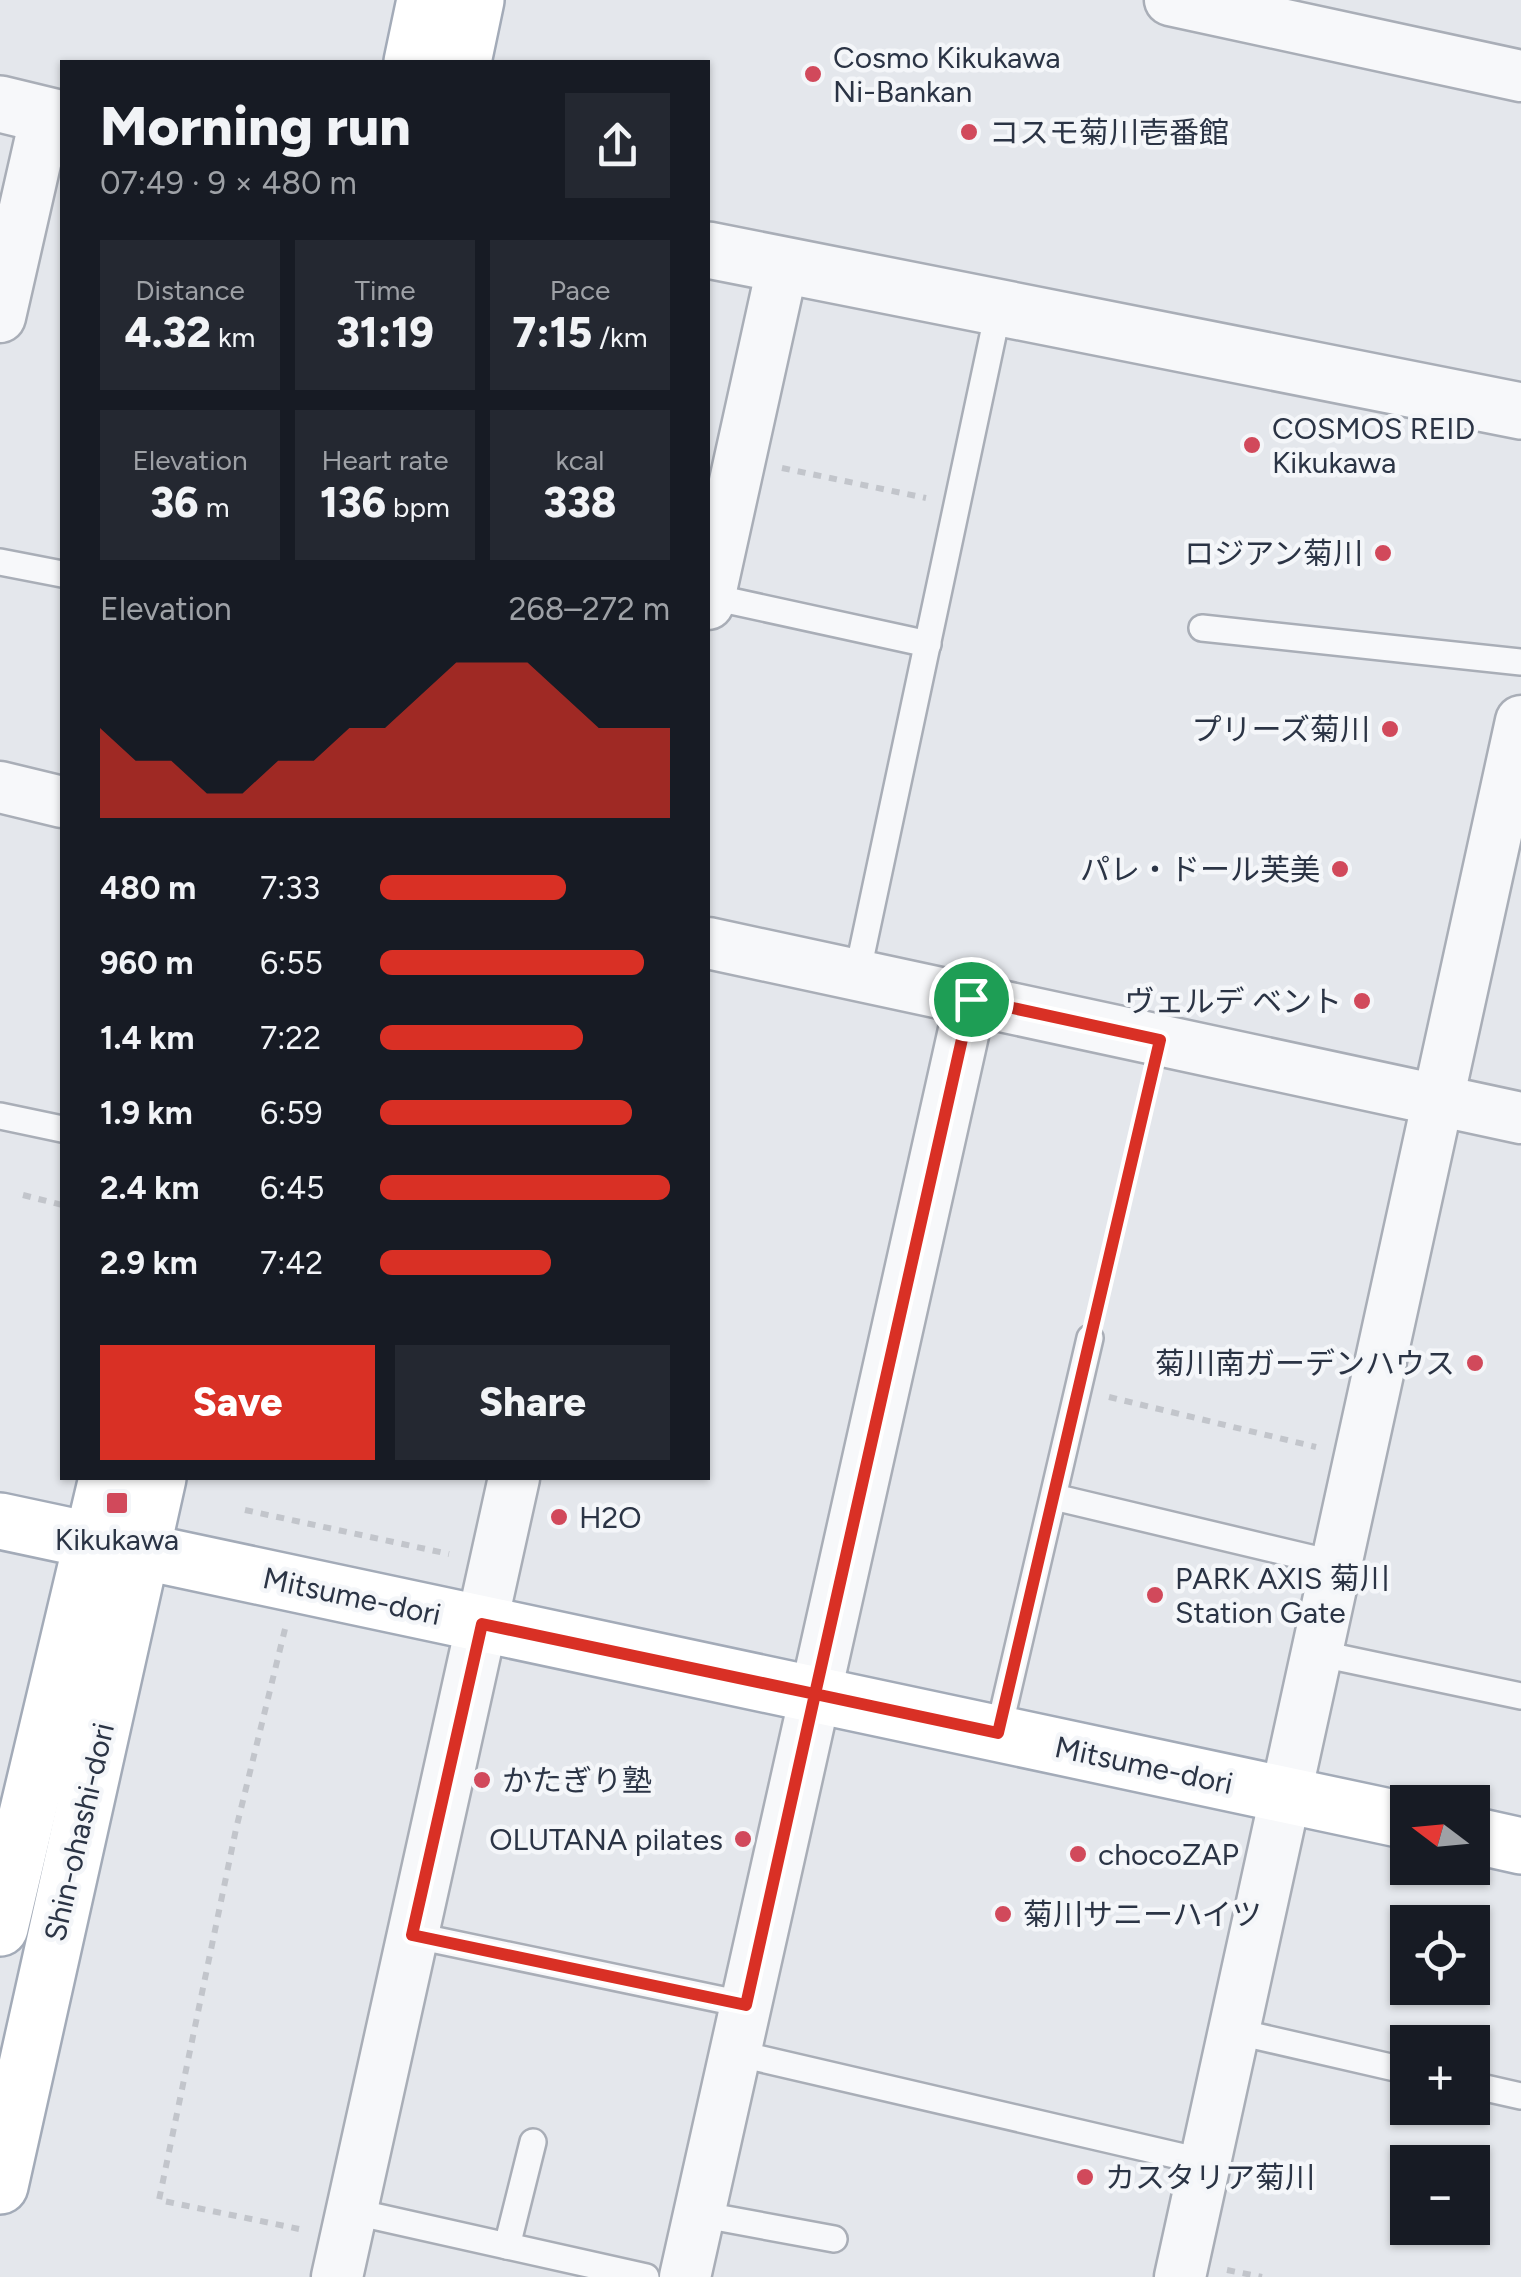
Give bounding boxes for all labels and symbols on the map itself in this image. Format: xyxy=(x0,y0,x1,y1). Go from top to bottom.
place label: Cosmo Kikukawa Ni-Bankan xyxy=(833,39,1061,110)
marker: Cosmo Kikukawa Ni-Bankan xyxy=(802,63,824,85)
place label: コスモ菊川壱番館 xyxy=(989,114,1229,151)
marker: コスモ菊川壱番館 xyxy=(958,121,980,143)
place label: COSMOS REID Kikukawa xyxy=(1272,410,1475,481)
marker: COSMOS REID Kikukawa xyxy=(1241,434,1263,456)
place label: ロジアン菊川 xyxy=(1184,535,1363,572)
marker: ロジアン菊川 xyxy=(1372,542,1394,564)
place label: プリーズ菊川 xyxy=(1192,711,1370,748)
marker: プリーズ菊川 xyxy=(1379,718,1401,740)
place label: パレ・ドール芙美 xyxy=(1080,851,1320,888)
marker: パレ・ドール芙美 xyxy=(1329,858,1351,880)
pin xyxy=(929,957,1014,1042)
place label: ヴェルデ ベント xyxy=(1125,983,1342,1020)
marker: ヴェルデ ベント xyxy=(1351,990,1373,1012)
place label: 菊川南ガーデンハウス xyxy=(1155,1345,1455,1382)
marker: 菊川南ガーデンハウス xyxy=(1464,1352,1486,1374)
marker: Kikukawa xyxy=(104,1490,130,1516)
place label: H2O xyxy=(579,1499,642,1536)
marker: H2O xyxy=(548,1506,570,1528)
place label: Kikukawa xyxy=(55,1521,179,1558)
street label: Mitsume-dori xyxy=(260,1559,444,1633)
place label: PARK AXIS 菊川 Station Gate xyxy=(1175,1560,1390,1631)
marker: PARK AXIS 菊川 Station Gate xyxy=(1144,1584,1166,1606)
street label: Shin-ohashi-dori xyxy=(36,1719,122,1945)
street label: Mitsume-dori xyxy=(1052,1728,1236,1802)
place label: かたぎり塾 xyxy=(502,1762,652,1799)
marker: かたぎり塾 xyxy=(471,1769,493,1791)
north arrow xyxy=(1390,1785,1490,1885)
place label: OLUTANA pilates xyxy=(489,1821,723,1858)
marker: OLUTANA pilates xyxy=(732,1828,754,1850)
place label: chocoZAP xyxy=(1098,1836,1239,1873)
marker: chocoZAP xyxy=(1067,1843,1089,1865)
place label: 菊川サニーハイツ xyxy=(1023,1896,1262,1933)
marker: 菊川サニーハイツ xyxy=(992,1903,1014,1925)
place label: カスタリア菊川 xyxy=(1105,2159,1315,2196)
marker: カスタリア菊川 xyxy=(1074,2166,1096,2188)

